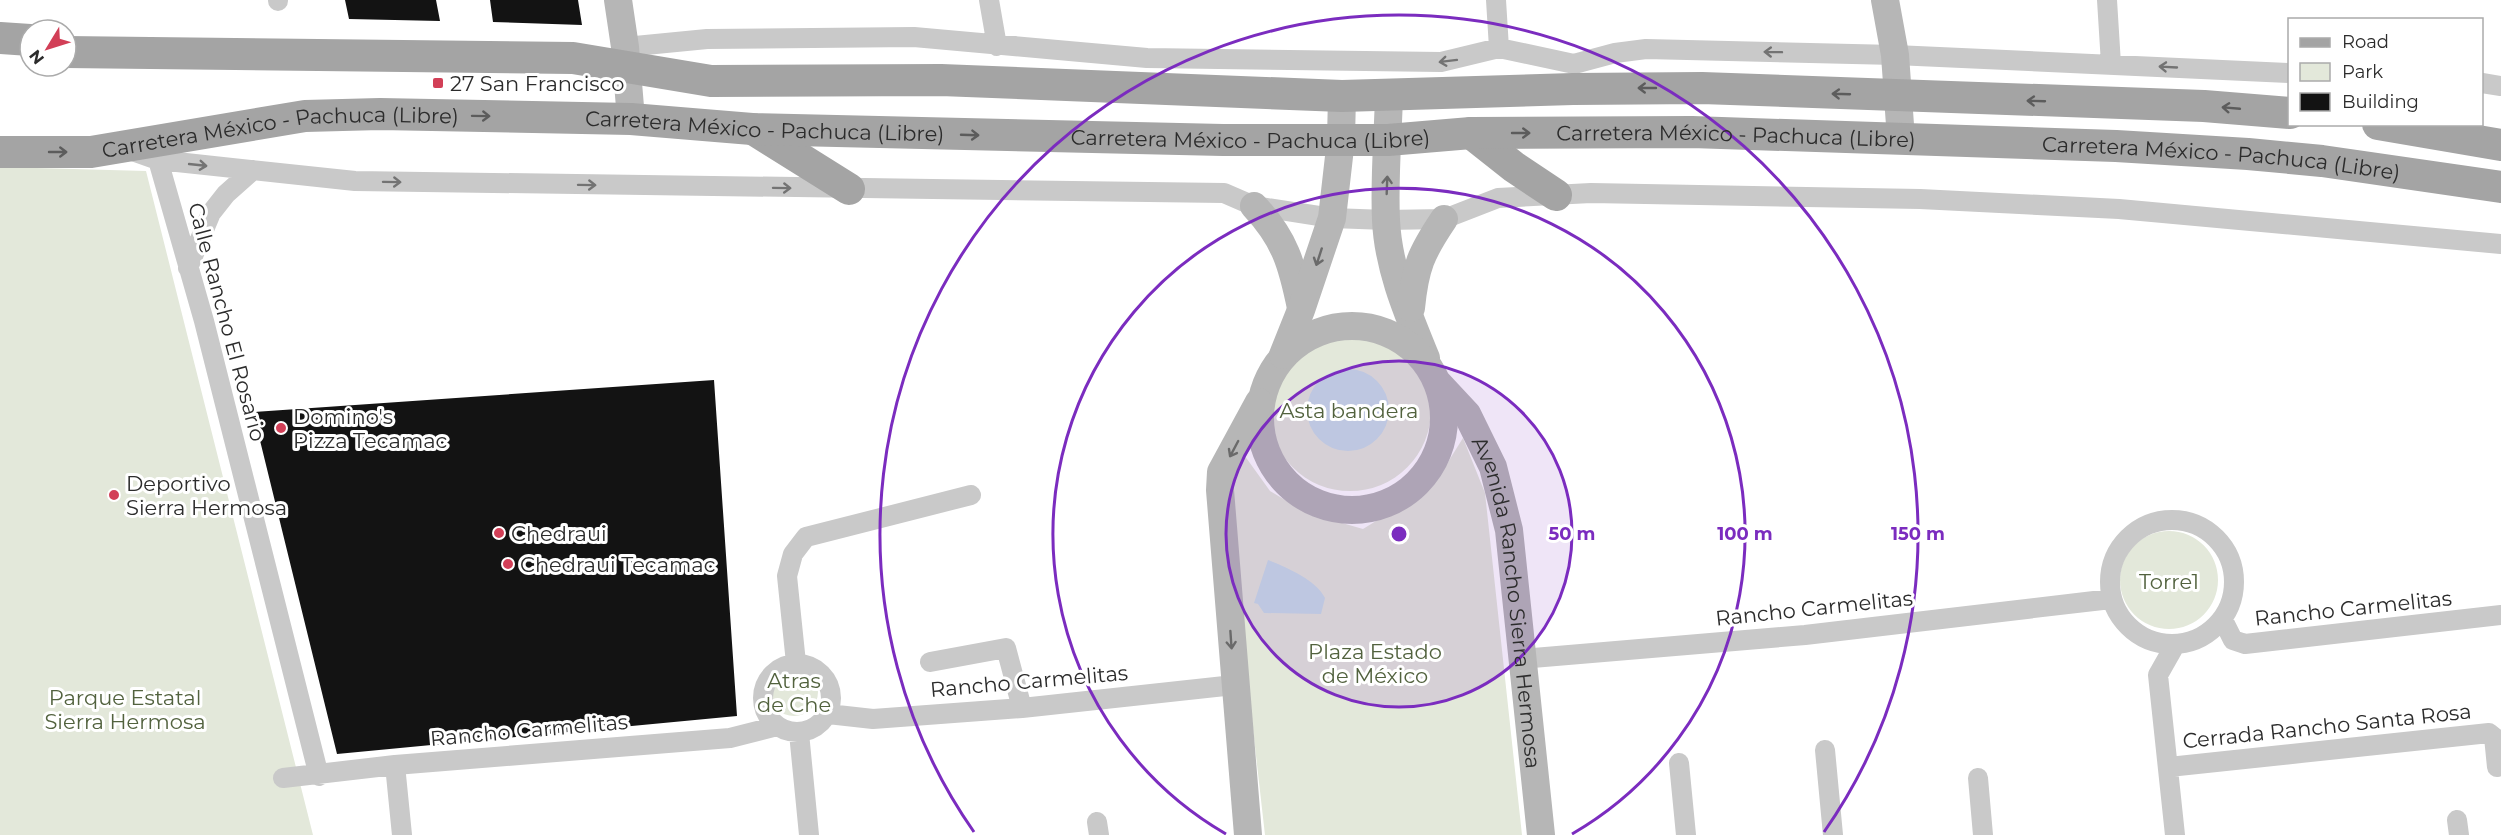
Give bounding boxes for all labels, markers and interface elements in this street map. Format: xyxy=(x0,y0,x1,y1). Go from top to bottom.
north arrow xyxy=(18,18,78,78)
legend xyxy=(2288,18,2483,126)
text: Road xyxy=(2342,31,2389,53)
text: N xyxy=(25,46,48,68)
one-way arrow xyxy=(1764,46,1784,58)
one-way arrow xyxy=(1438,55,1458,66)
text: Park xyxy=(2342,61,2383,83)
one-way arrow xyxy=(2159,62,2179,73)
place label: 27 San Francisco xyxy=(450,71,624,96)
marker: 27 San Francisco xyxy=(431,76,445,90)
one-way arrow xyxy=(1637,82,1657,94)
one-way arrow xyxy=(1832,88,1852,99)
text: Building xyxy=(2342,91,2419,113)
one-way arrow xyxy=(2027,95,2047,106)
street label: Carretera México - Pachuca (Libre) xyxy=(100,101,459,162)
one-way arrow xyxy=(2222,102,2242,113)
street label: Carretera México - Pachuca (Libre) xyxy=(585,106,945,146)
one-way arrow xyxy=(471,110,491,122)
street label: Carretera México - Pachuca (Libre) xyxy=(1556,119,1916,152)
street label: Carretera México - Pachuca (Libre) xyxy=(1070,124,1431,153)
one-way arrow xyxy=(1511,127,1531,138)
one-way arrow xyxy=(959,129,979,140)
street label: Carretera México - Pachuca (Libre) xyxy=(2042,131,2402,185)
one-way arrow xyxy=(48,146,68,158)
one-way arrow xyxy=(188,159,208,170)
one-way arrow xyxy=(1381,175,1393,195)
one-way arrow xyxy=(382,176,402,188)
one-way arrow xyxy=(577,179,597,191)
one-way arrow xyxy=(772,182,792,194)
street label: Calle Rancho El Rosario xyxy=(183,200,271,444)
one-way arrow xyxy=(1312,247,1323,266)
park label: Asta bandera xyxy=(1280,398,1418,423)
place label: Domino's Pizza Tecamac xyxy=(293,404,447,453)
marker: Domino's Pizza Tecamac xyxy=(274,421,288,435)
street label: Avenida Rancho Sierra Hermosa xyxy=(1467,432,1546,770)
one-way arrow xyxy=(1228,440,1240,457)
place label: Deportivo Sierra Hermosa xyxy=(126,471,287,520)
marker: Deportivo Sierra Hermosa xyxy=(107,488,121,502)
place label: Chedraui xyxy=(511,521,607,546)
text: 50 m xyxy=(1549,523,1595,545)
text: 100 m xyxy=(1717,523,1773,545)
text: 150 m xyxy=(1891,523,1945,545)
centre of rings xyxy=(1389,524,1409,544)
marker: Chedraui xyxy=(492,526,506,540)
place label: Chedraui Tecamac xyxy=(520,552,716,577)
marker: Chedraui Tecamac xyxy=(501,557,515,571)
park label: Torre1 xyxy=(2139,569,2199,594)
street label: Rancho Carmelitas xyxy=(1714,585,1914,631)
street label: Rancho Carmelitas xyxy=(2253,585,2453,631)
one-way arrow xyxy=(1226,630,1237,650)
park label: Plaza Estado de México xyxy=(1308,639,1442,688)
street label: Rancho Carmelitas xyxy=(929,660,1129,702)
park label: Atras de Che xyxy=(757,668,831,717)
park label: Parque Estatal Sierra Hermosa xyxy=(44,685,206,734)
street label: Cerrada Rancho Santa Rosa xyxy=(2181,698,2473,754)
street label: Rancho Carmelitas xyxy=(429,709,629,751)

